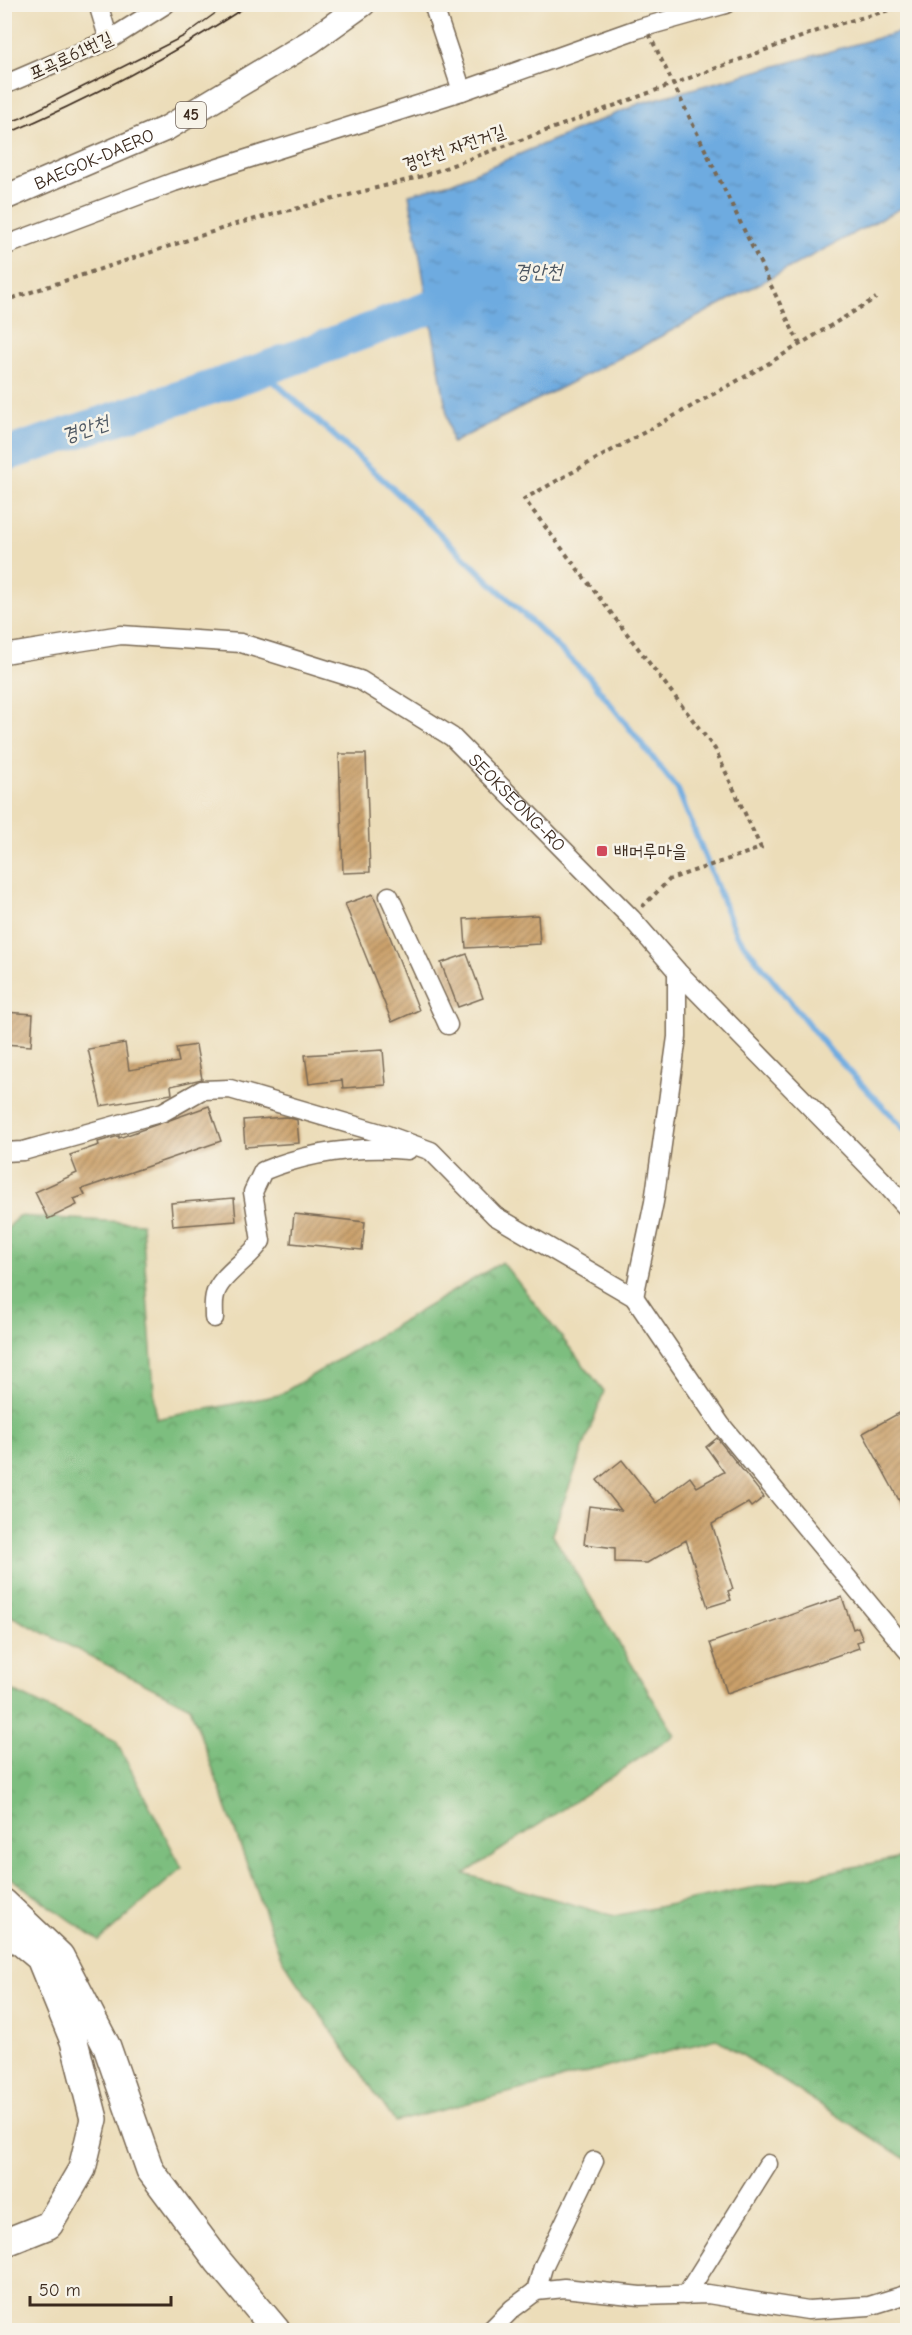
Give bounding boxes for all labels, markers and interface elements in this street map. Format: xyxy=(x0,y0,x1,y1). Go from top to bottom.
street label: 포곡로61번길 xyxy=(26,27,116,84)
road number: 45 xyxy=(176,102,206,128)
street label: 경안천 자전거길 xyxy=(400,120,509,175)
street label: BAEGOK-DAERO xyxy=(31,124,157,194)
water label: 경안천 xyxy=(514,260,564,283)
water label: 경안천 xyxy=(58,410,113,447)
street label: SEOKSEONG-RO xyxy=(464,749,570,856)
place label: 배머루마을 xyxy=(614,841,686,862)
marker: 배머루마을 xyxy=(595,844,609,858)
scale bar xyxy=(30,2269,171,2307)
text: 50 m xyxy=(39,2280,81,2301)

